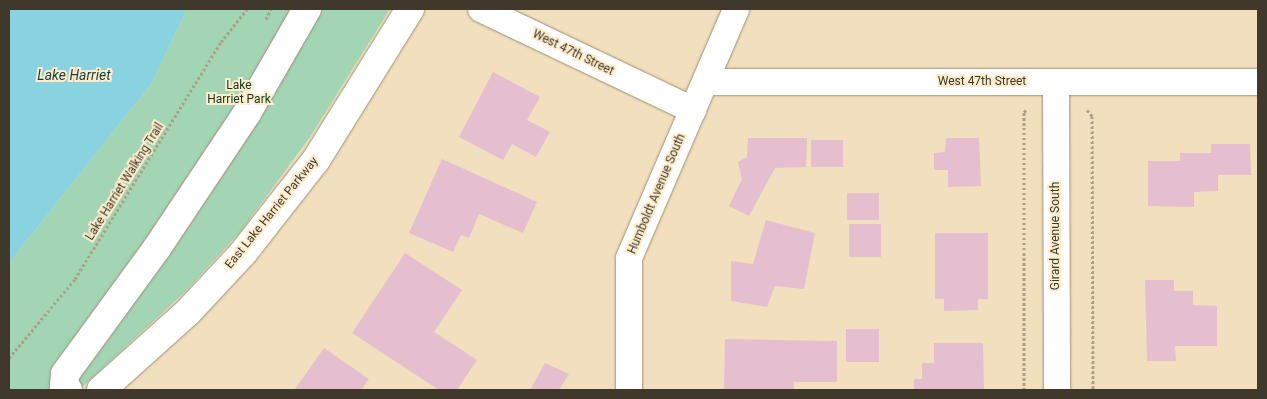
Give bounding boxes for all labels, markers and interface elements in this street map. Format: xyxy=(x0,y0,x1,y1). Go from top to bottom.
street label: West 47th Street xyxy=(530,27,616,79)
water label: Lake Harriet xyxy=(37,67,111,83)
street label: West 47th Street xyxy=(938,75,1026,89)
park label: Lake Harriet Park xyxy=(207,79,271,107)
street label: Lake Harriet Walking Trail xyxy=(83,121,167,243)
street label: Humboldt Avenue South xyxy=(625,132,689,256)
street label: East Lake Harriet Parkway xyxy=(223,154,321,272)
street label: Girard Avenue South xyxy=(1049,182,1063,290)

